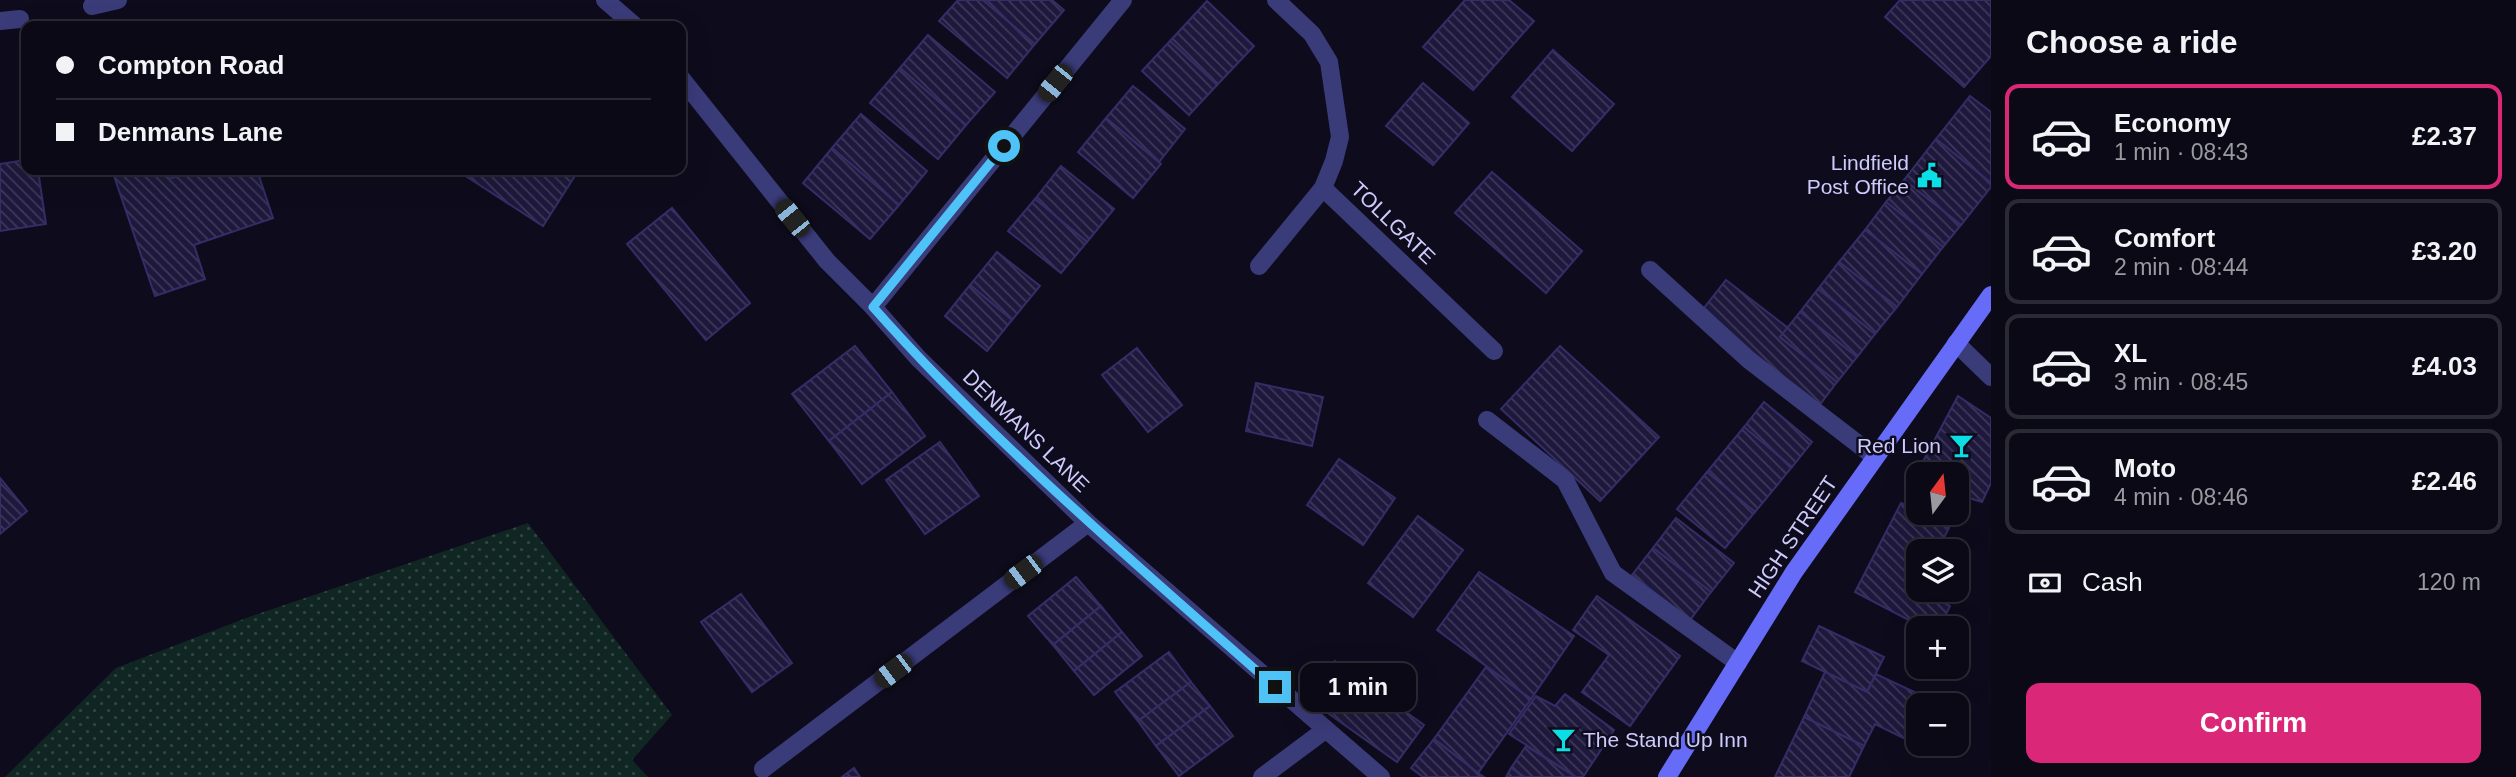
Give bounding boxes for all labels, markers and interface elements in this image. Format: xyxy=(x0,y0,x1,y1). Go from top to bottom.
text: Choose a ride xyxy=(2026,24,2238,60)
text: Compton Road xyxy=(98,50,284,80)
car xyxy=(1034,60,1077,106)
icon: car xyxy=(2030,105,2093,168)
text: Economy xyxy=(2114,108,2231,138)
text: Denmans Lane xyxy=(98,117,283,147)
text: £2.37 xyxy=(2412,121,2477,151)
route start xyxy=(988,130,1020,162)
text: 1 min · 08:43 xyxy=(2114,139,2248,165)
place label: Lindfield Post Office xyxy=(1807,151,1909,198)
public building icon: Lindfield Post Office xyxy=(1915,161,1943,189)
street label: TOLLGATE xyxy=(1347,177,1440,268)
car xyxy=(771,195,814,241)
icon: car xyxy=(2030,220,2093,283)
text: Comfort xyxy=(2114,223,2215,253)
text: £3.20 xyxy=(2412,236,2477,266)
text: 2 min · 08:44 xyxy=(2114,254,2248,280)
icon: car xyxy=(2030,335,2093,398)
text: XL xyxy=(2114,338,2147,368)
text: £4.03 xyxy=(2412,351,2477,381)
street label: DENMANS LANE xyxy=(959,365,1094,496)
text: 3 min · 08:45 xyxy=(2114,369,2248,395)
bar icon: Red Lion xyxy=(1947,432,1975,460)
place label: Red Lion xyxy=(1857,434,1941,457)
icon: car xyxy=(2030,450,2093,513)
text: Moto xyxy=(2114,453,2176,483)
north arrow xyxy=(1906,462,1969,525)
map controls xyxy=(1906,462,1969,756)
text: £2.46 xyxy=(2412,466,2477,496)
street label: HIGH STREET xyxy=(1744,472,1842,602)
text: 4 min · 08:46 xyxy=(2114,484,2248,510)
button: layers xyxy=(1906,539,1969,602)
car xyxy=(1000,551,1047,593)
icon: cash xyxy=(2026,564,2064,602)
text: Cash xyxy=(2082,567,2143,597)
text: 120 m xyxy=(2417,569,2481,595)
button: + xyxy=(1906,616,1969,679)
car xyxy=(870,650,917,692)
callout: 1 min xyxy=(1300,662,1415,712)
route end xyxy=(1259,671,1291,703)
text: 1 min xyxy=(1328,674,1388,700)
button: Confirm xyxy=(2026,683,2481,763)
button: − xyxy=(1906,693,1969,756)
bar icon: The Stand Up Inn xyxy=(1549,726,1577,754)
place label: The Stand Up Inn xyxy=(1583,728,1748,751)

